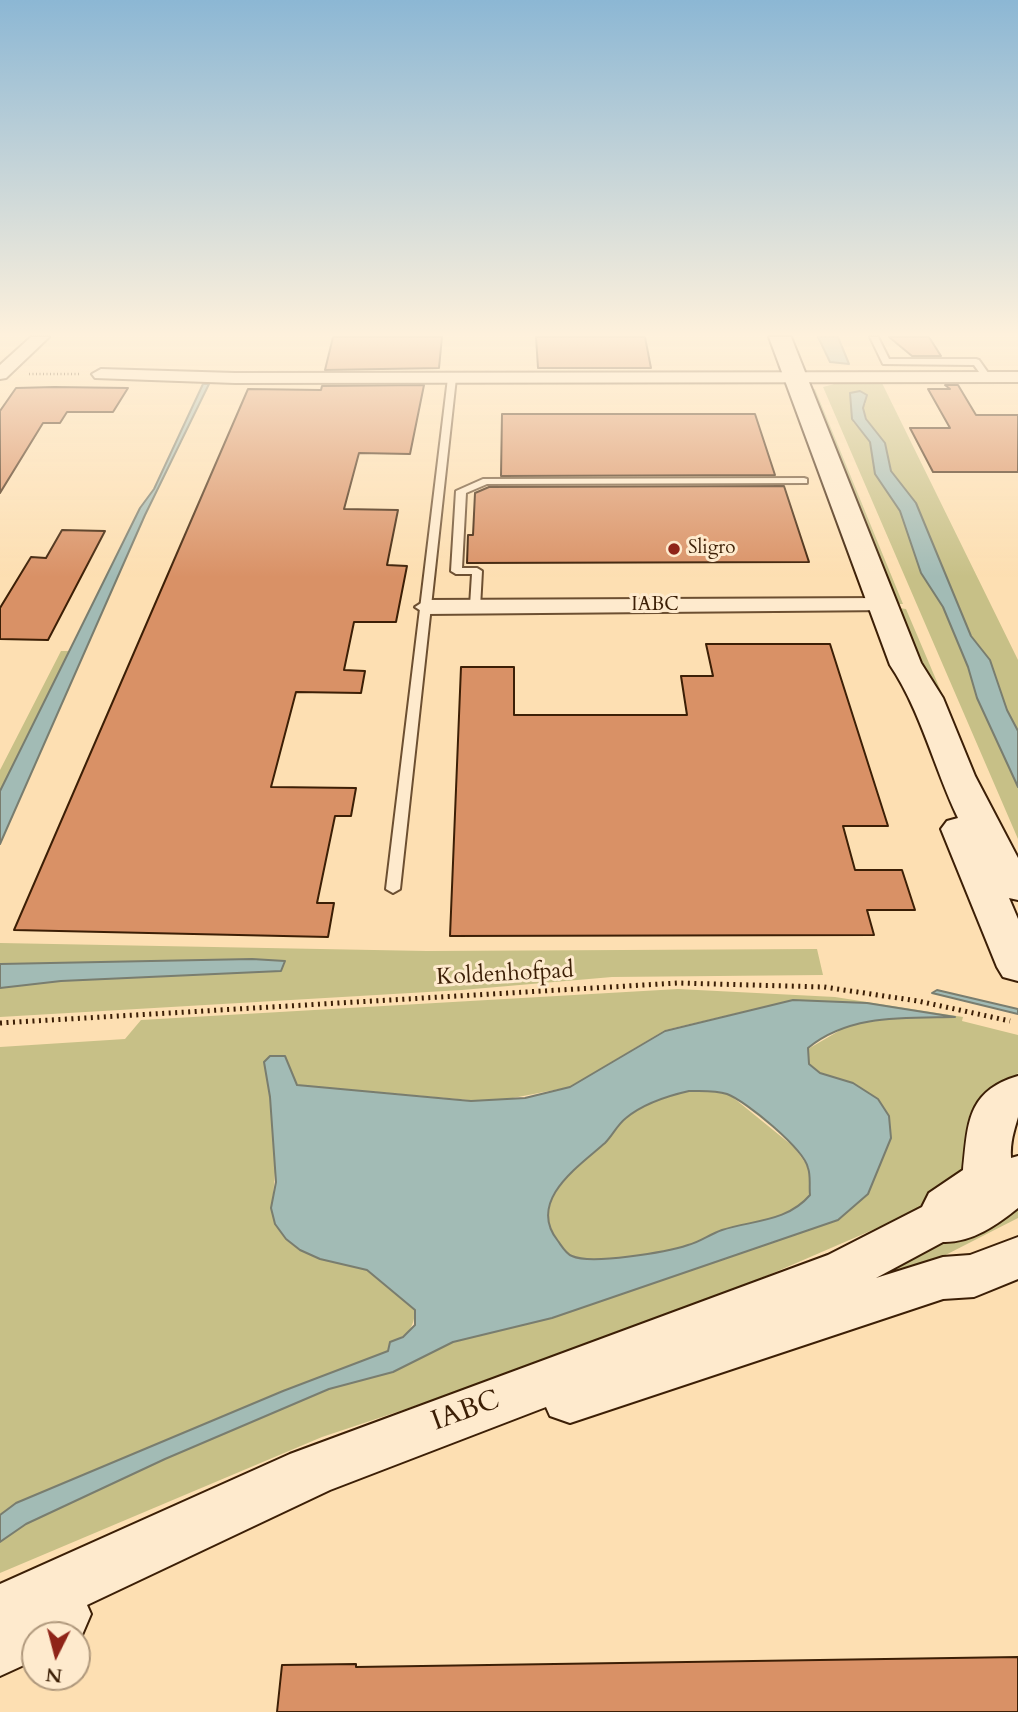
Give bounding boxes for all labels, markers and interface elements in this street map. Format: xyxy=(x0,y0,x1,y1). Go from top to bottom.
place label: Sligro xyxy=(688,538,736,560)
marker: Sligro xyxy=(666,541,682,557)
street label: IABC xyxy=(631,595,679,617)
street label: Koldenhofpad xyxy=(436,958,574,992)
street label: IABC xyxy=(427,1384,505,1440)
north arrow xyxy=(21,1621,91,1691)
text: N xyxy=(44,1661,64,1689)

